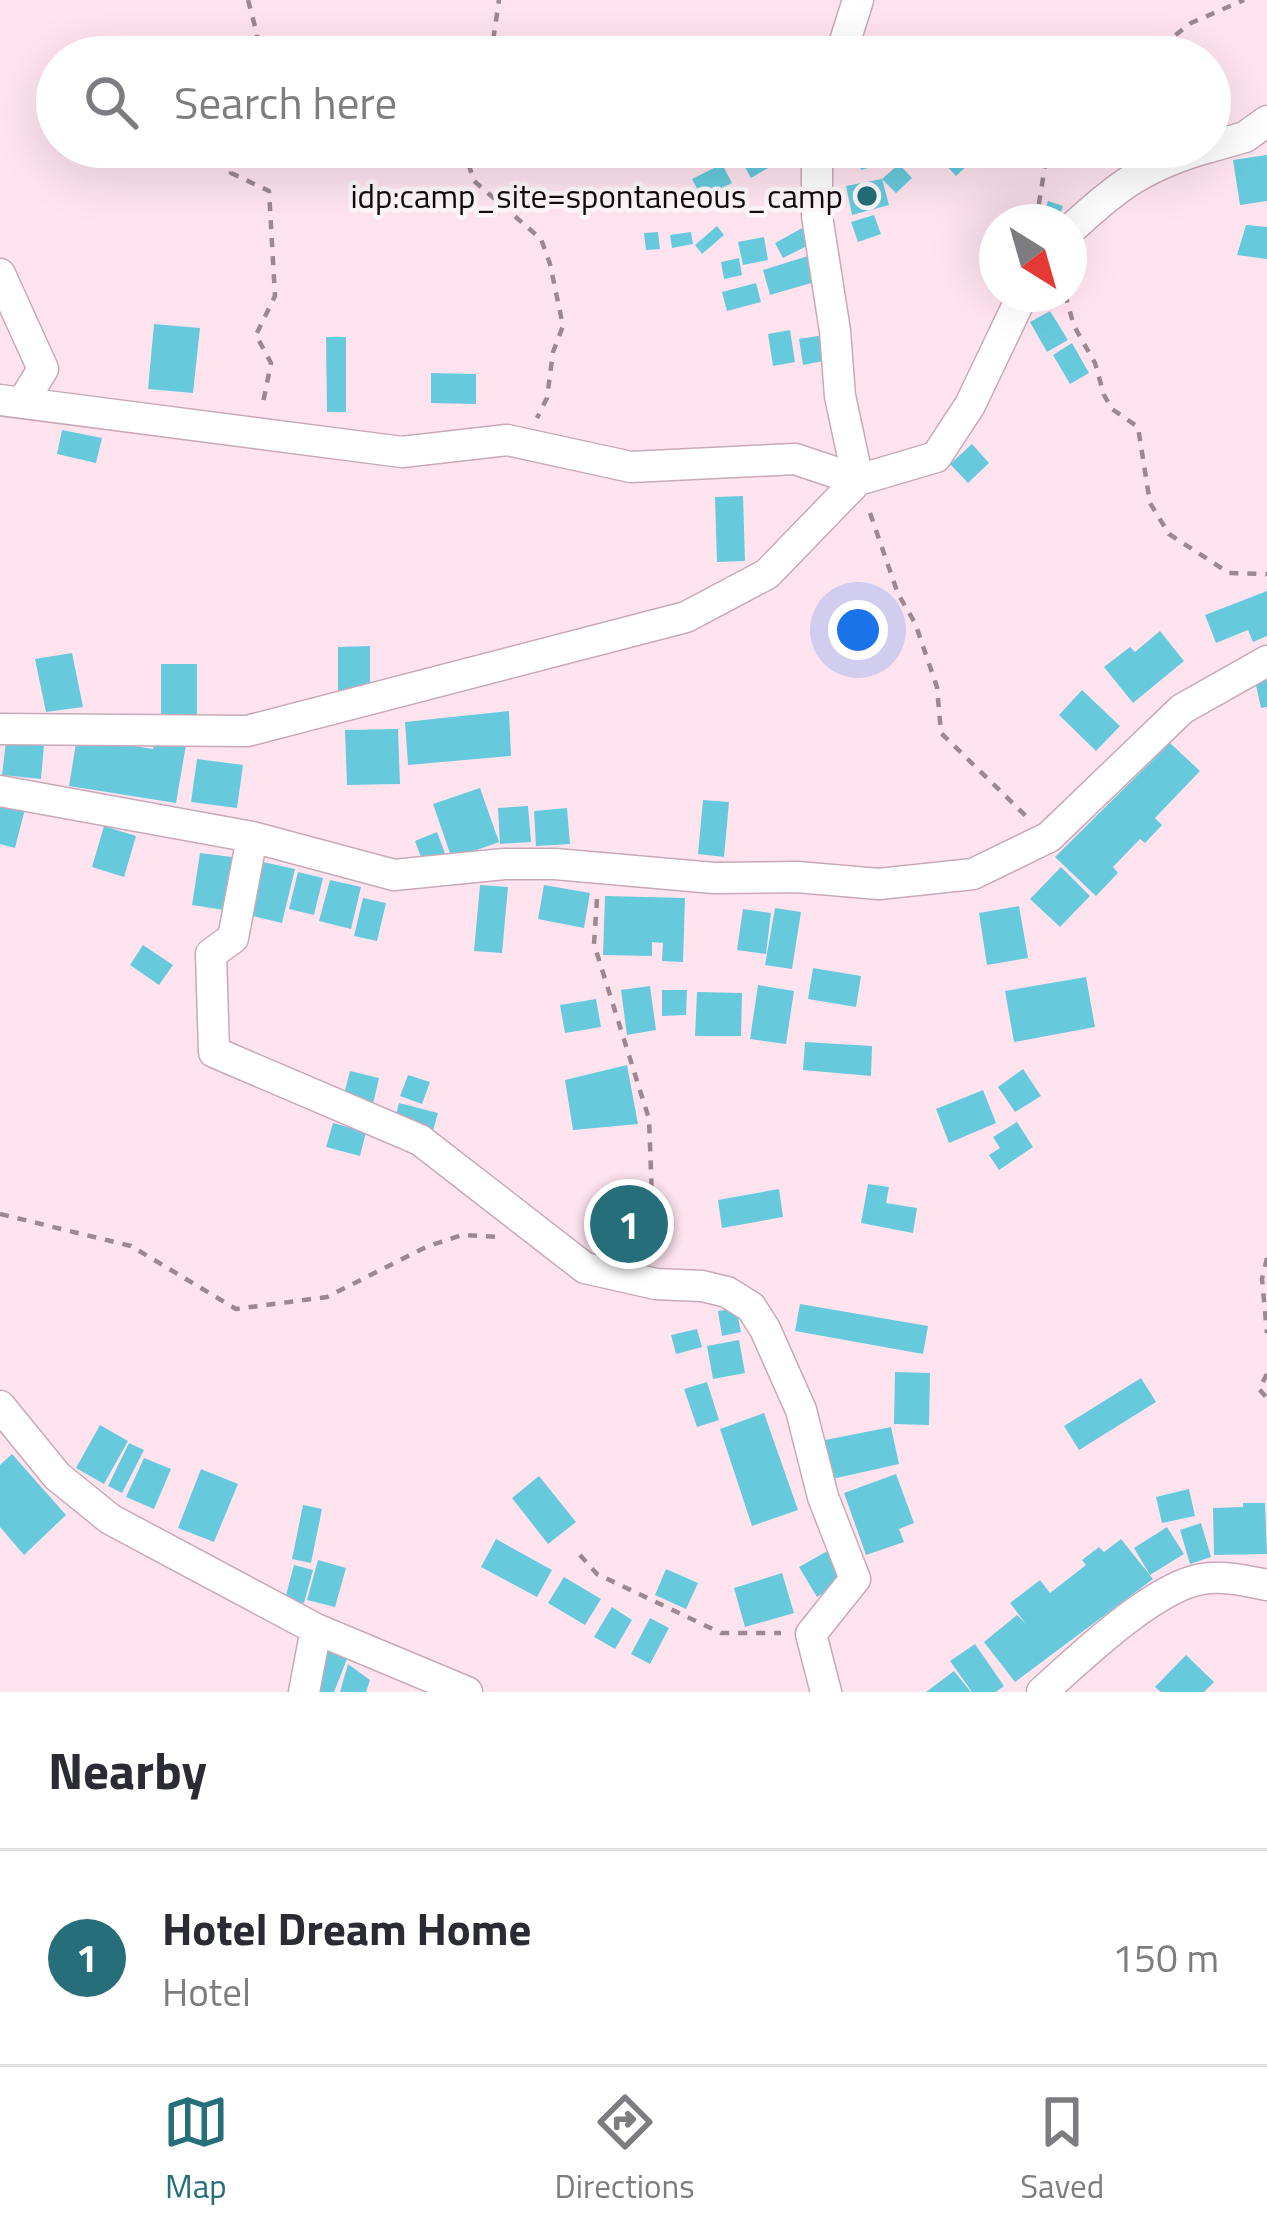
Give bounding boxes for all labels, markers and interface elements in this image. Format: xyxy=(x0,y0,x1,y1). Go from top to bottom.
search box xyxy=(36,36,1231,168)
text: Search here xyxy=(174,68,397,136)
icon: search xyxy=(78,69,144,135)
place label: idp:camp_site=spontaneous_camp xyxy=(350,171,843,221)
marker: idp:camp_site=spontaneous_camp xyxy=(854,183,880,209)
north arrow xyxy=(979,204,1087,312)
your location xyxy=(828,600,888,660)
pin: 1 xyxy=(590,1179,668,1269)
text: Nearby xyxy=(48,1731,207,1809)
text: Hotel Dream Home xyxy=(162,1894,531,1962)
text: 1 xyxy=(76,1928,98,1987)
text: 150 m xyxy=(1112,1928,1219,1987)
text: Hotel xyxy=(162,1962,251,2021)
tab: Map xyxy=(163,2089,229,2211)
tab: Directions xyxy=(555,2089,694,2211)
tab: Saved xyxy=(1020,2089,1104,2211)

